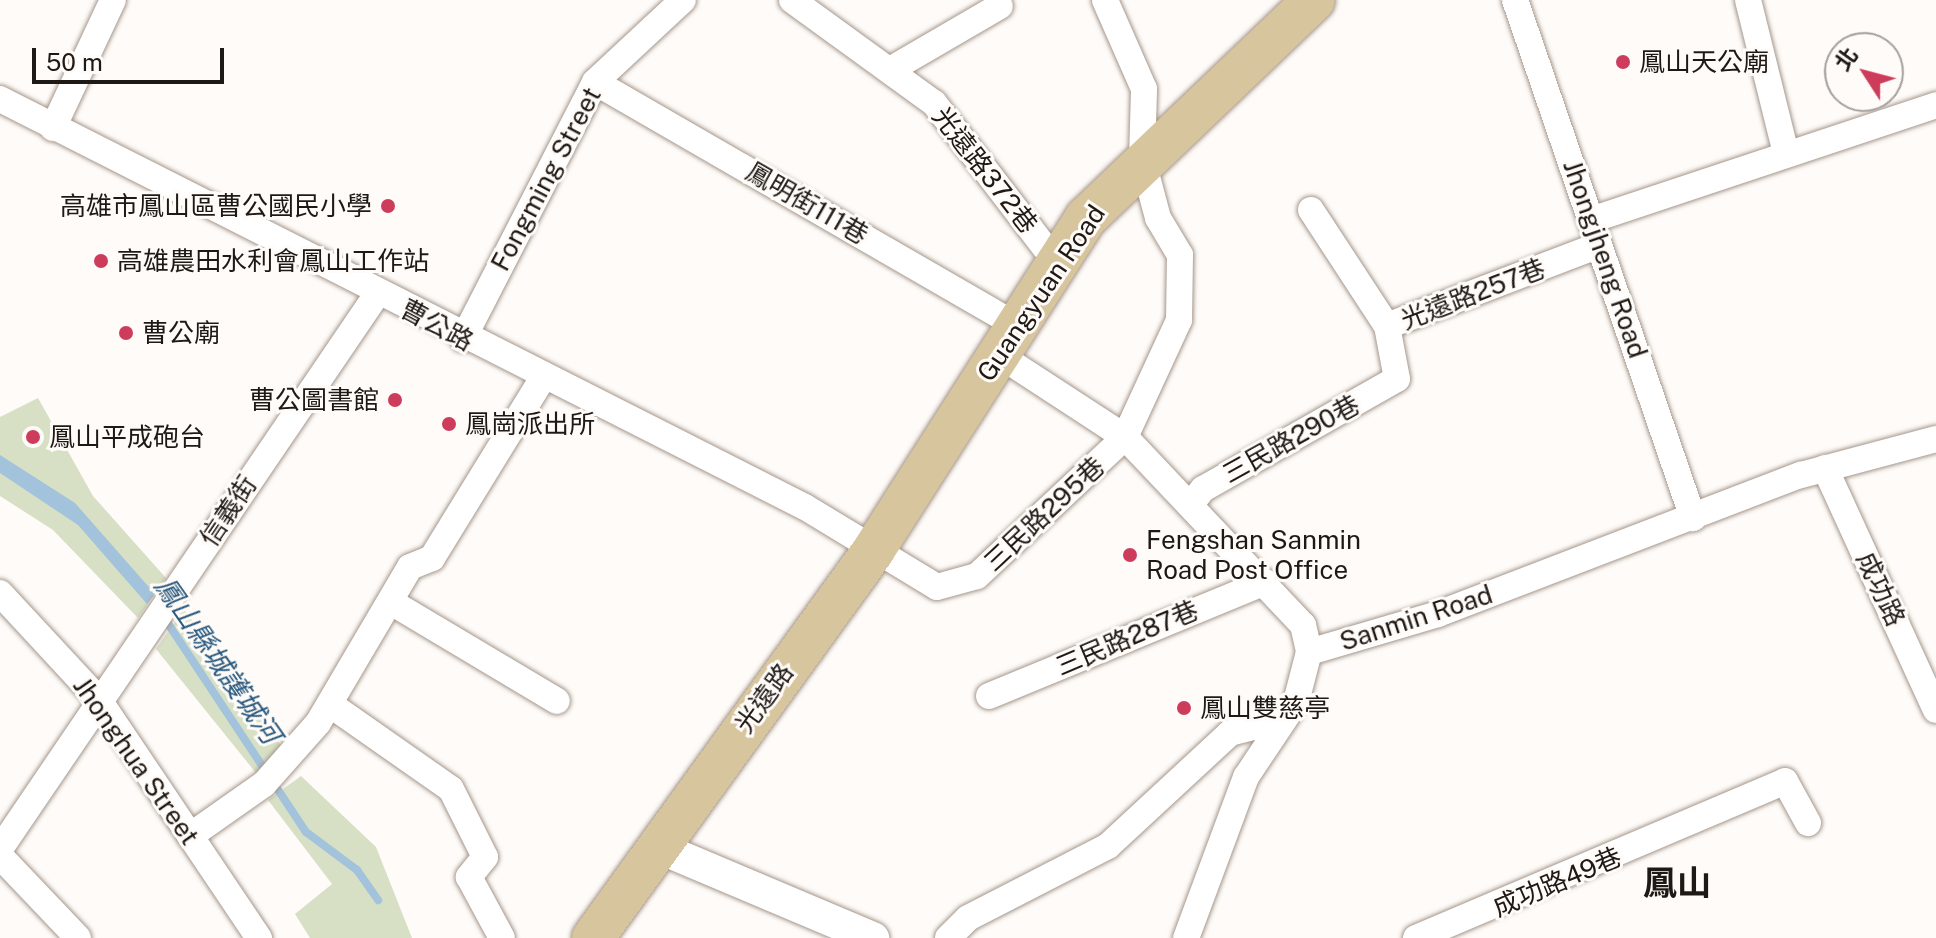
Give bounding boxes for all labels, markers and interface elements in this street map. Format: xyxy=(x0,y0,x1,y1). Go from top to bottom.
scale bar xyxy=(36,32,228,82)
north arrow xyxy=(1824,32,1904,112)
text: 北 xyxy=(1829,43,1863,76)
place label: 鳳山天公廟 xyxy=(1639,46,1769,78)
text: 50 m xyxy=(46,48,103,76)
marker: 鳳山天公廟 xyxy=(1614,53,1632,71)
street label: Fongming Street xyxy=(484,82,608,276)
street label: 光遠路372巷 xyxy=(926,101,1044,239)
street label: 鳳明街111巷 xyxy=(740,156,874,250)
street label: Jhongjheng Road xyxy=(1556,156,1654,362)
place label: 高雄市鳳山區曹公國民小學 xyxy=(60,190,372,222)
marker: 高雄市鳳山區曹公國民小學 xyxy=(379,197,397,215)
street label: Guangyuan Road xyxy=(970,199,1112,387)
place label: 高雄農田水利會鳳山工作站 xyxy=(117,245,429,277)
marker: 高雄農田水利會鳳山工作站 xyxy=(92,252,110,270)
street label: 光遠路257巷 xyxy=(1397,252,1549,336)
street label: 曹公路 xyxy=(395,293,479,357)
place label: 曹公廟 xyxy=(142,317,220,349)
marker: 曹公廟 xyxy=(117,324,135,342)
place label: 曹公圖書館 xyxy=(249,384,379,416)
street label: 三民路290巷 xyxy=(1217,389,1365,489)
marker: 曹公圖書館 xyxy=(386,391,404,409)
place label: 鳳崗派出所 xyxy=(465,408,595,440)
marker: 鳳崗派出所 xyxy=(440,415,458,433)
place label: 鳳山平成砲台 xyxy=(49,421,205,453)
marker: 鳳山平成砲台 xyxy=(24,428,42,446)
street label: 三民路295巷 xyxy=(978,451,1110,577)
street label: 信義街 xyxy=(193,470,263,552)
place label: Fengshan Sanmin Road Post Office xyxy=(1146,524,1361,586)
marker: Fengshan Sanmin Road Post Office xyxy=(1121,546,1139,564)
street label: 成功路 xyxy=(1850,547,1912,631)
water label: 鳳山縣城護城河 xyxy=(148,570,288,750)
street label: Sanmin Road xyxy=(1336,579,1496,657)
street label: 三民路287巷 xyxy=(1051,594,1203,682)
street label: 光遠路 xyxy=(728,657,800,739)
street label: Jhonghua Street xyxy=(67,671,205,851)
place label: 鳳山雙慈亭 xyxy=(1200,692,1330,724)
marker: 鳳山雙慈亭 xyxy=(1175,699,1193,717)
street label: 成功路49巷 xyxy=(1488,841,1626,923)
district label: 鳳山 xyxy=(1643,864,1711,904)

